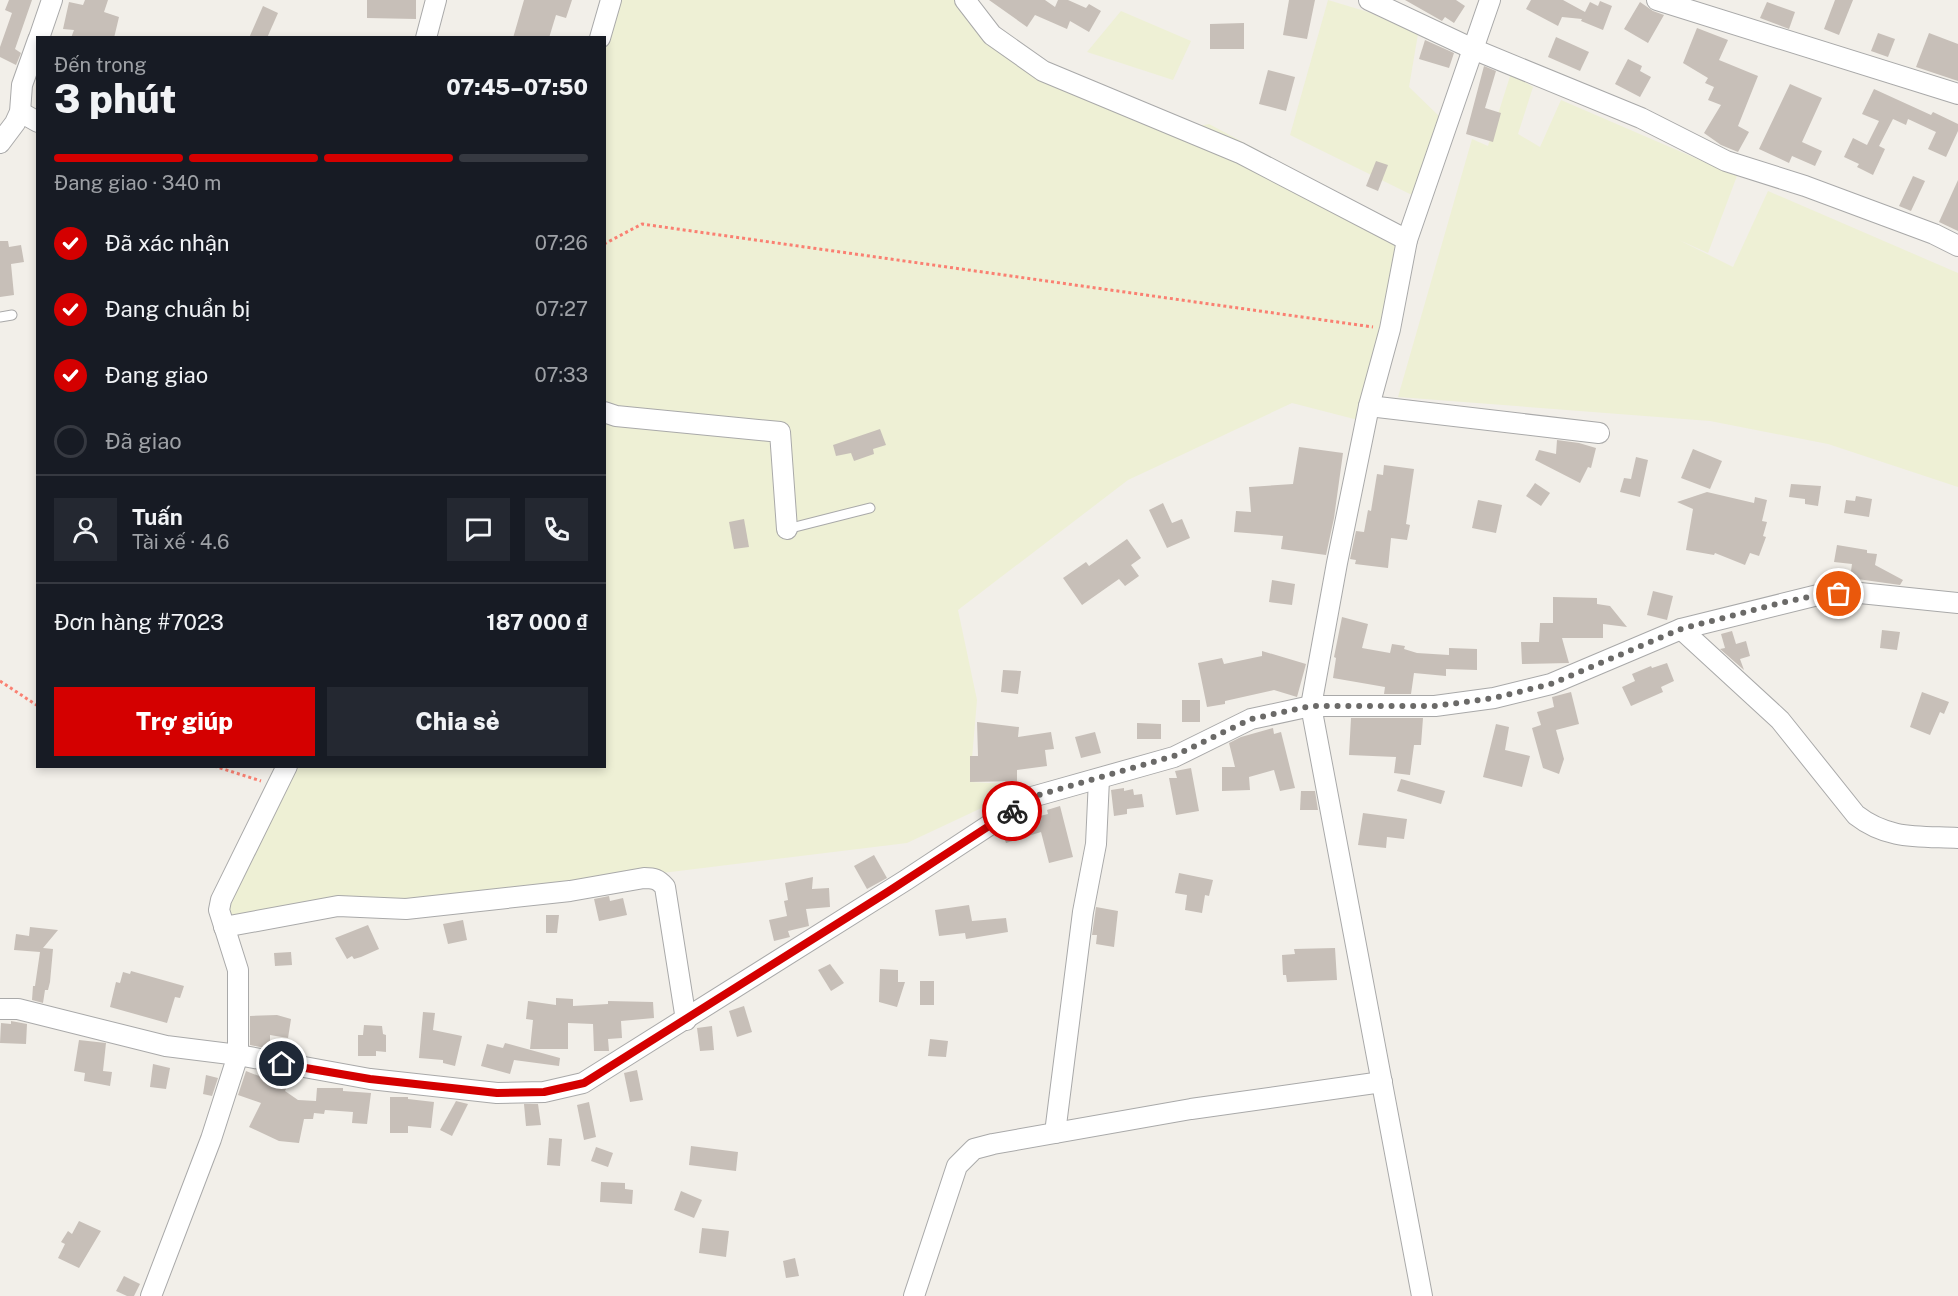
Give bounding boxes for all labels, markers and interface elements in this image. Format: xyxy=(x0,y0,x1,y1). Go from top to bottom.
text: Đến trong xyxy=(54,53,147,77)
text: 07:45–07:50 xyxy=(446,74,588,100)
text: 3 phút xyxy=(54,76,177,122)
text: Đang giao · 340 m xyxy=(54,171,221,195)
icon: check xyxy=(54,227,87,260)
text: Đã xác nhận xyxy=(105,230,230,256)
text: 07:26 xyxy=(535,231,588,255)
icon: check xyxy=(54,293,87,326)
text: Đang chuẩn bị xyxy=(105,296,250,322)
text: 07:27 xyxy=(535,297,588,321)
icon: check xyxy=(54,359,87,392)
text: Đang giao xyxy=(105,362,208,388)
text: 07:33 xyxy=(535,363,588,387)
text: Đã giao xyxy=(105,428,182,454)
button: person xyxy=(54,498,117,561)
button: chat xyxy=(447,498,510,561)
button: phone xyxy=(525,498,588,561)
text: Tuấn xyxy=(132,504,183,530)
text: Tài xế · 4.6 xyxy=(132,530,229,554)
pin xyxy=(1813,568,1864,619)
icon: bag xyxy=(1822,577,1855,610)
text: Đơn hàng #7023 xyxy=(54,609,224,635)
text: 187 000 ₫ xyxy=(486,609,588,635)
button: Trợ giúp xyxy=(54,687,315,756)
button: Chia sẻ xyxy=(327,687,588,756)
courier xyxy=(982,781,1042,841)
icon: bike xyxy=(996,795,1029,828)
pin xyxy=(256,1038,307,1089)
icon: home xyxy=(265,1047,298,1080)

